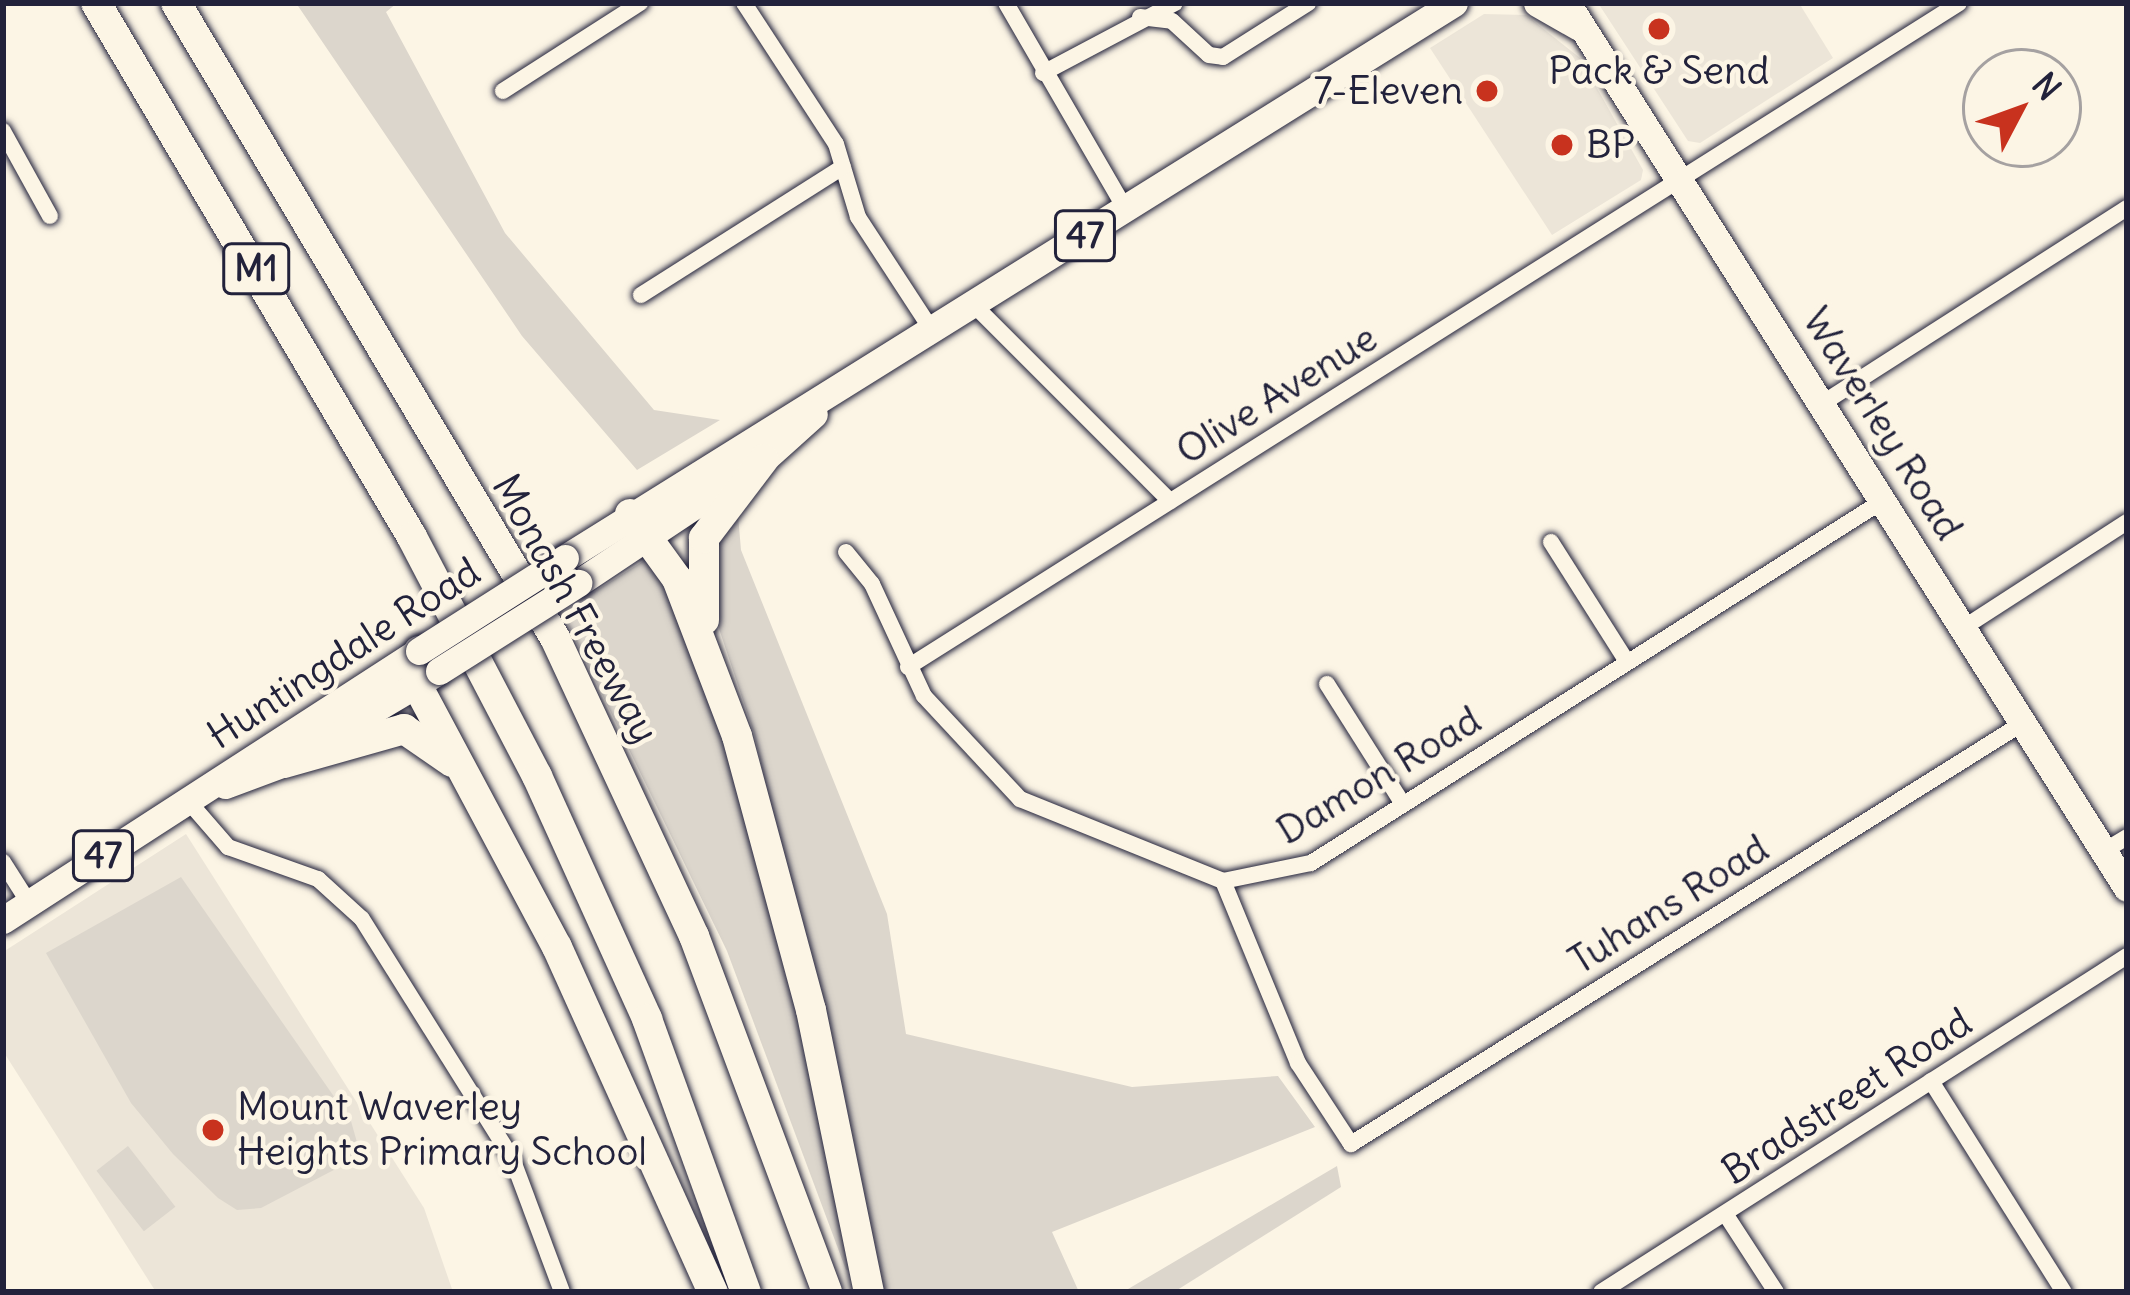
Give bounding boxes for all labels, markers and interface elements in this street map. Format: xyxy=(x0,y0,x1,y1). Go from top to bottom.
marker: Pack & Send xyxy=(1646,16,1672,42)
place label: Pack & Send xyxy=(1549,48,1769,94)
north arrow xyxy=(1962,48,2082,168)
text: N xyxy=(2024,64,2070,109)
place label: 7-Eleven xyxy=(1313,68,1463,114)
marker: 7-Eleven xyxy=(1474,78,1500,104)
place label: BP xyxy=(1586,122,1635,168)
marker: BP xyxy=(1549,132,1575,158)
road number: 47 xyxy=(1052,206,1118,266)
road number: M1 xyxy=(220,239,292,299)
street label: Waverley Road xyxy=(1792,299,1972,549)
street label: Olive Avenue xyxy=(1168,315,1386,475)
street label: Monash Freeway xyxy=(482,467,668,751)
street label: Huntingdale Road xyxy=(199,549,489,759)
street label: Damon Road xyxy=(1269,697,1489,855)
street label: Tuhans Road xyxy=(1561,825,1777,985)
road number: 47 xyxy=(70,826,136,886)
street label: Bradstreet Road xyxy=(1714,999,1980,1195)
place label: Mount Waverley Heights Primary School xyxy=(237,1085,647,1176)
marker: Mount Waverley Heights Primary School xyxy=(200,1117,226,1143)

